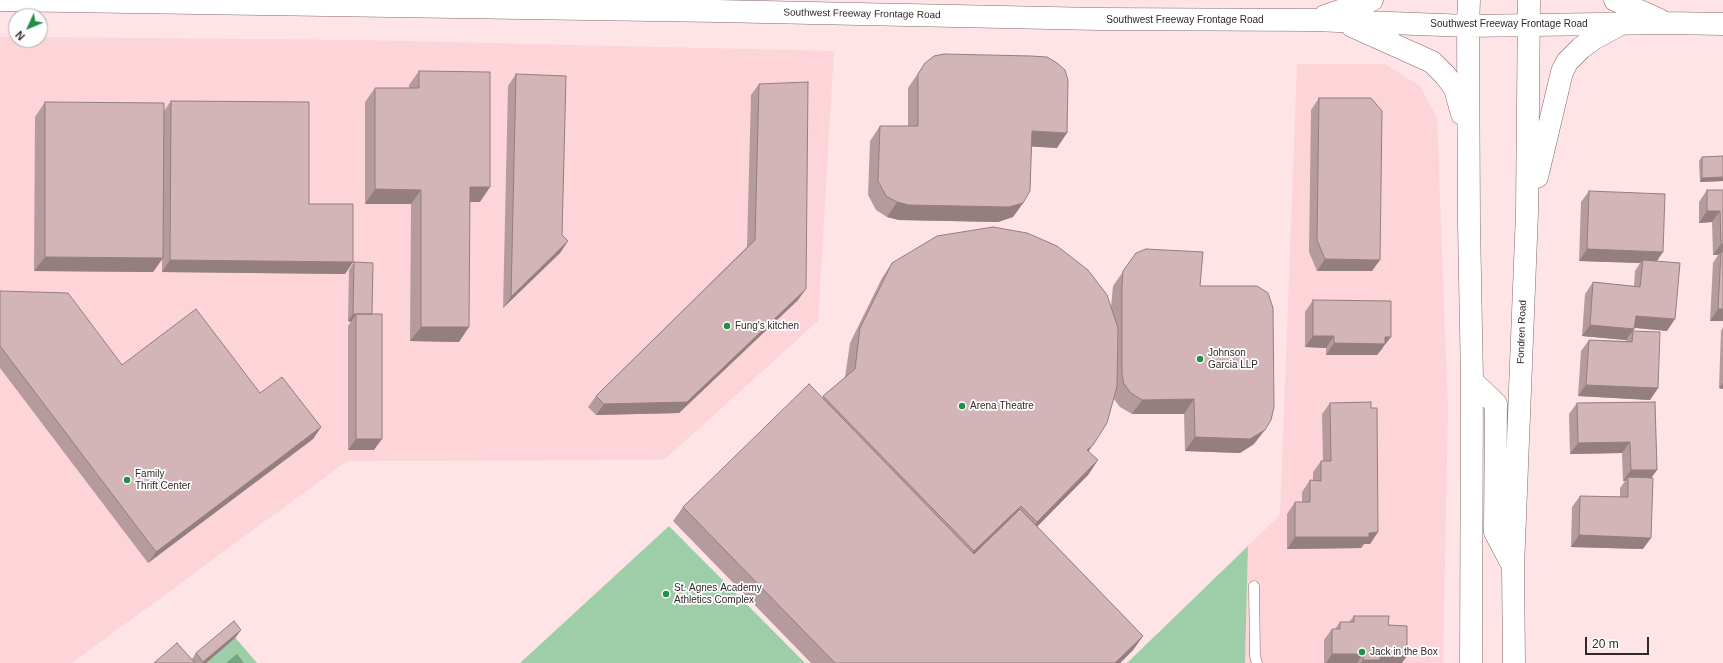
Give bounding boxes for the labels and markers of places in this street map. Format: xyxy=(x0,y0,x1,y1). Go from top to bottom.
place label: Fung's kitchen xyxy=(735,320,799,332)
marker: Fung's kitchen xyxy=(722,321,732,331)
place label: Johnson Garcia LLP xyxy=(1208,347,1258,370)
marker: Johnson Garcia LLP xyxy=(1195,354,1205,364)
place label: Arena Theatre xyxy=(970,400,1034,412)
marker: Arena Theatre xyxy=(957,401,967,411)
place label: Family Thrift Center xyxy=(135,468,191,492)
marker: Family Thrift Center xyxy=(122,475,132,485)
place label: St. Agnes Academy Athletics Complex xyxy=(674,582,762,606)
marker: St. Agnes Academy Athletics Complex xyxy=(661,589,671,599)
place label: Jack in the Box xyxy=(1370,646,1438,658)
marker: Jack in the Box xyxy=(1357,647,1367,657)

